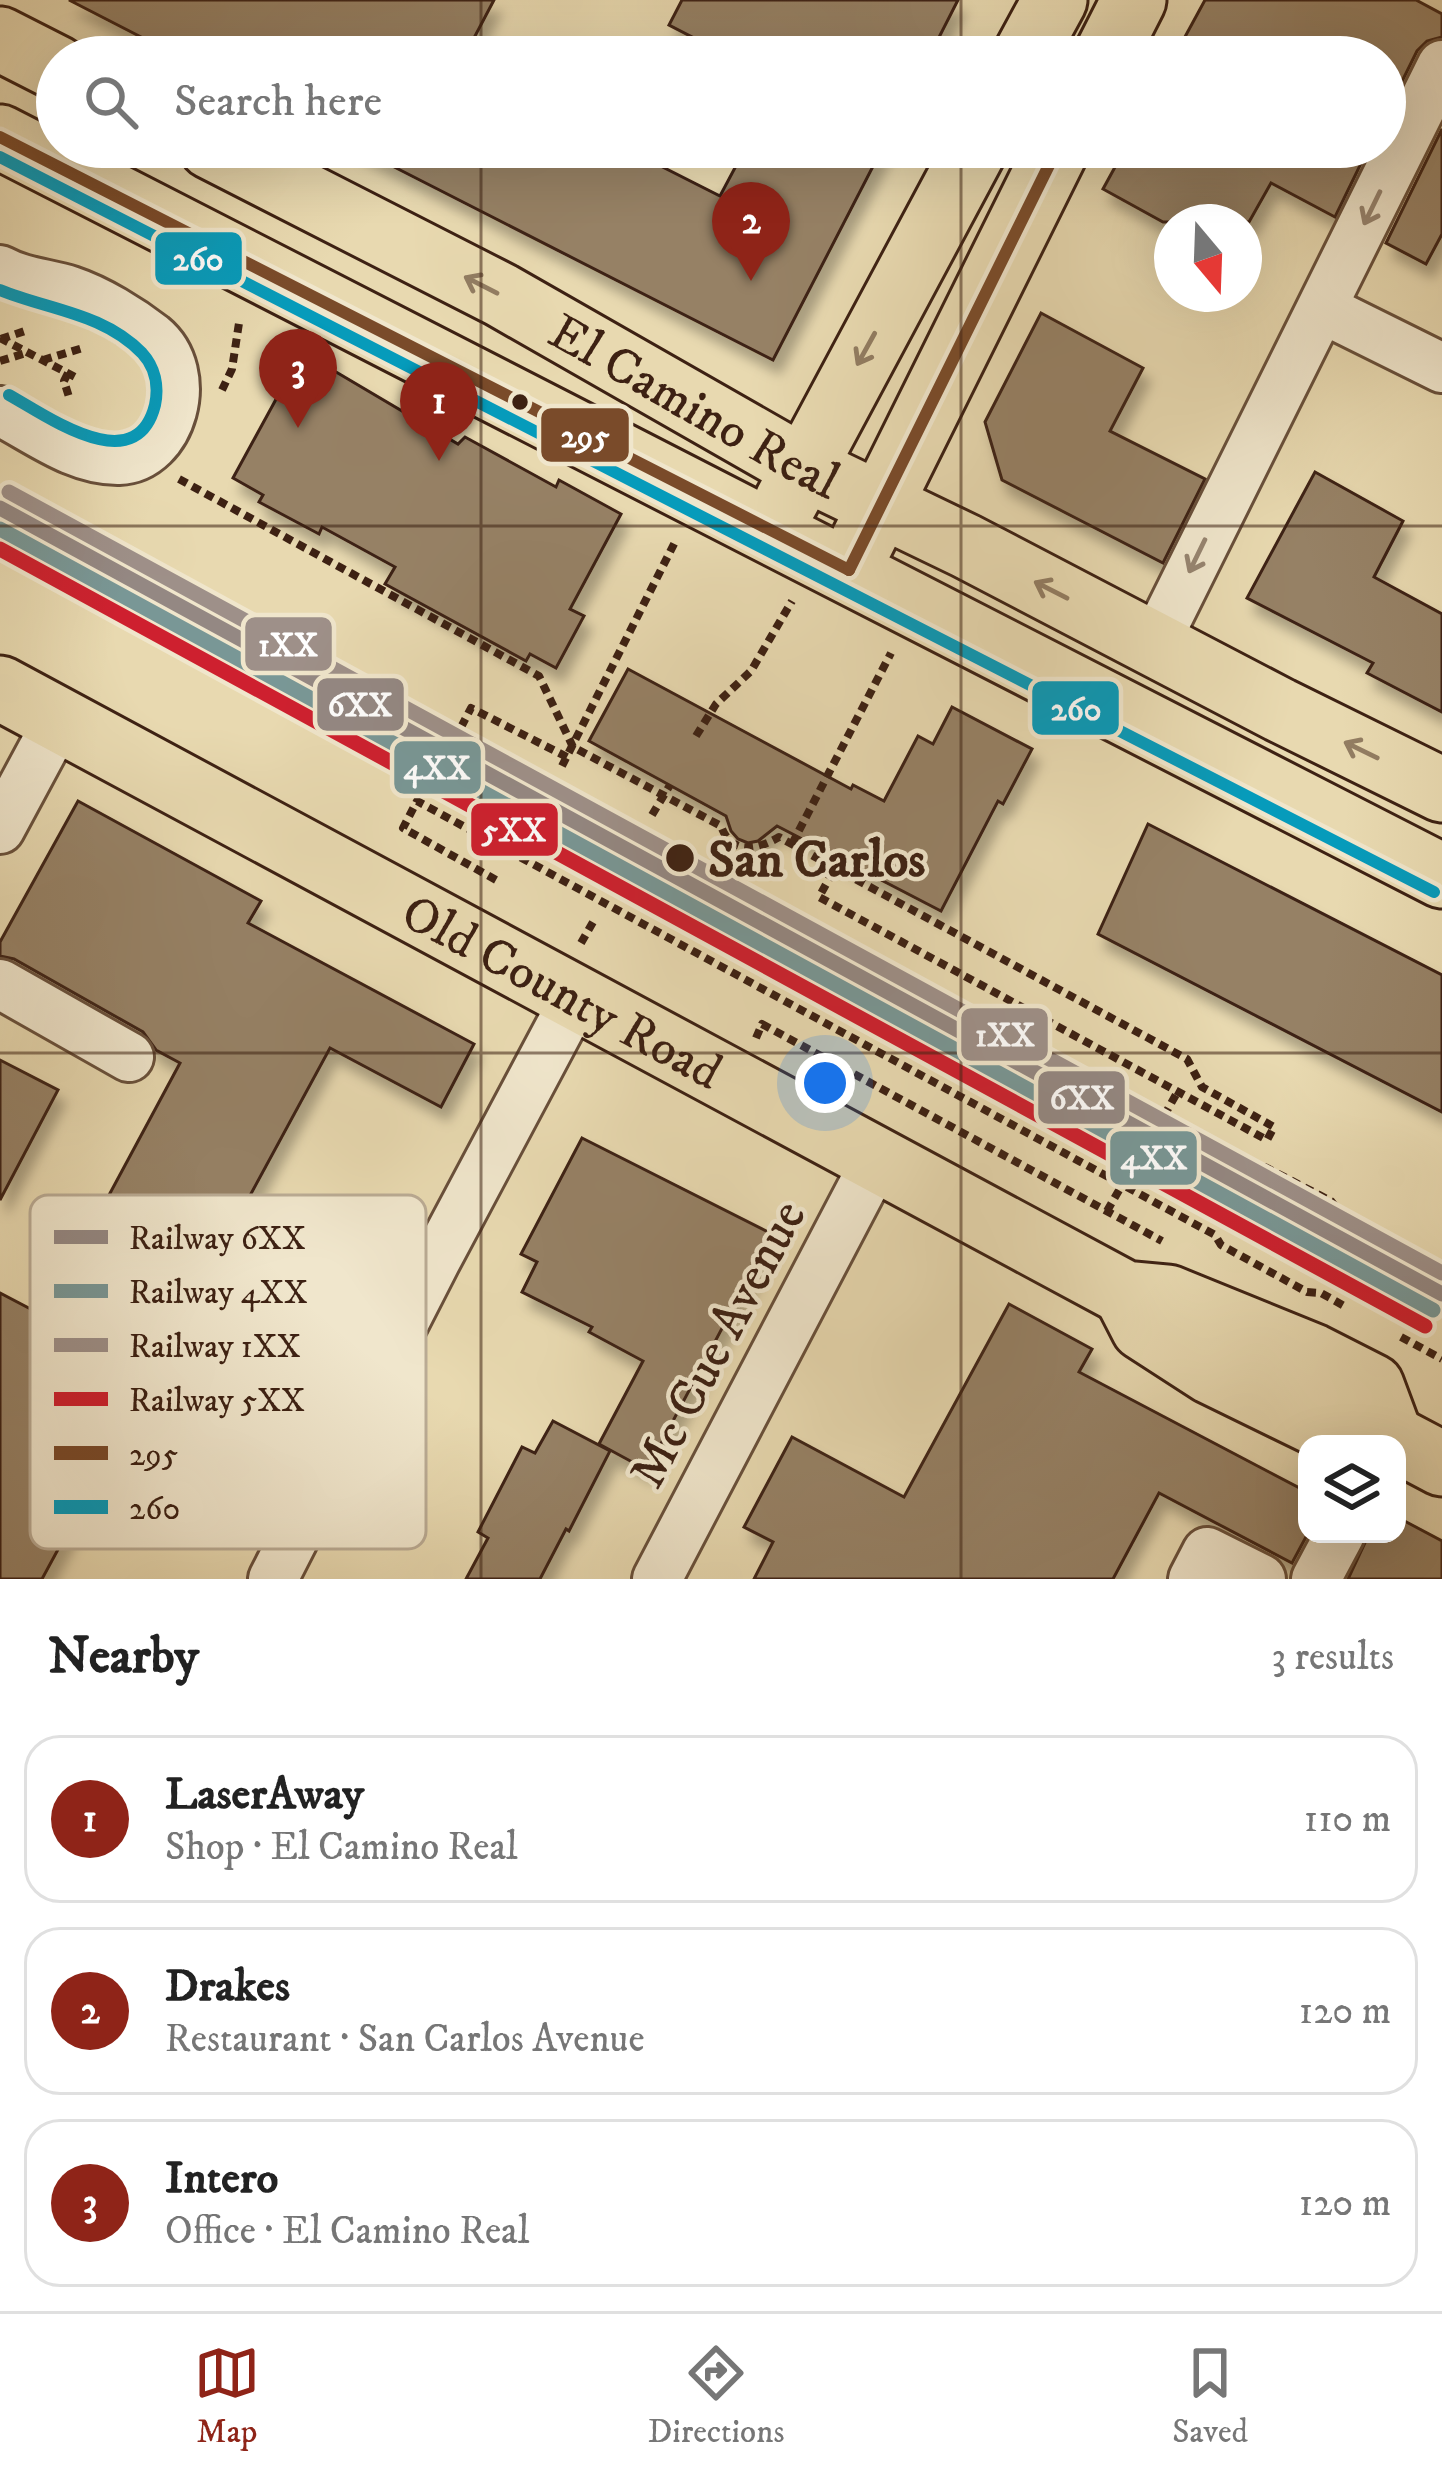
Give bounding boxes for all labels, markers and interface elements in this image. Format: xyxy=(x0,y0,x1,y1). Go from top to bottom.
search box xyxy=(36,36,1406,168)
icon: search xyxy=(78,69,144,135)
text: Search here xyxy=(174,74,382,130)
pin: 2 xyxy=(712,182,790,281)
one-way arrow xyxy=(1360,189,1382,225)
north arrow xyxy=(1154,204,1262,312)
line badge: 260 xyxy=(153,230,244,287)
text: 260 xyxy=(172,240,224,281)
one-way arrow xyxy=(464,273,499,296)
street label: El Camino Real xyxy=(537,300,850,516)
pin: 3 xyxy=(259,329,337,428)
one-way arrow xyxy=(854,330,877,365)
pin: 1 xyxy=(400,362,478,461)
unlabelled marker xyxy=(509,391,531,413)
line badge: 295 xyxy=(539,406,631,464)
text: 295 xyxy=(560,417,610,458)
one-way arrow xyxy=(1185,538,1207,574)
one-way arrow xyxy=(1034,577,1069,600)
line badge: 1XX xyxy=(243,615,334,673)
text: 1XX xyxy=(258,626,318,667)
line badge: 6XX xyxy=(315,676,406,733)
line badge: 260 xyxy=(1030,679,1121,737)
text: 6XX xyxy=(327,686,393,727)
text: 260 xyxy=(1050,690,1102,731)
one-way arrow xyxy=(1344,738,1380,760)
line badge: 4XX xyxy=(392,739,483,796)
text: 4XX xyxy=(404,749,470,790)
line badge: 5XX xyxy=(469,801,560,858)
text: 5XX xyxy=(481,811,546,852)
place label: San Carlos xyxy=(708,829,925,893)
marker: San Carlos xyxy=(663,841,697,875)
street label: Old County Road xyxy=(390,881,733,1106)
line badge: 1XX xyxy=(959,1006,1050,1063)
text: 1XX xyxy=(975,1016,1035,1057)
your location xyxy=(795,1053,855,1113)
line badge: 6XX xyxy=(1036,1069,1127,1126)
text: 6XX xyxy=(1049,1079,1115,1120)
line badge: 4XX xyxy=(1108,1129,1199,1187)
text: 4XX xyxy=(1121,1139,1187,1180)
street label: Mc Cue Avenue xyxy=(616,1190,821,1499)
legend xyxy=(30,1195,426,1549)
text: Railway 6XX xyxy=(129,1219,306,1260)
text: Railway 4XX xyxy=(129,1273,308,1314)
text: Railway 1XX xyxy=(129,1327,301,1368)
text: Railway 5XX xyxy=(129,1381,305,1422)
text: 295 xyxy=(129,1435,178,1476)
map controls xyxy=(1298,1435,1406,1543)
button: layers xyxy=(1298,1435,1406,1543)
text: 260 xyxy=(129,1489,180,1530)
text: Nearby xyxy=(48,1625,199,1689)
text: 3 results xyxy=(1271,1633,1394,1682)
text: LaserAway xyxy=(165,1767,364,1823)
text: 1 xyxy=(83,1795,97,1844)
text: 110 m xyxy=(1304,1795,1391,1844)
text: Shop · El Camino Real xyxy=(165,1823,518,1872)
text: Drakes xyxy=(165,1959,290,2015)
text: 2 xyxy=(80,1987,100,2036)
text: 120 m xyxy=(1299,1987,1391,2036)
text: Restaurant · San Carlos Avenue xyxy=(165,2015,645,2064)
text: Intero xyxy=(165,2151,279,2207)
text: 3 xyxy=(83,2179,97,2228)
text: 120 m xyxy=(1299,2179,1391,2228)
text: Office · El Camino Real xyxy=(165,2207,529,2256)
tab: Map xyxy=(194,2340,260,2453)
tab: Directions xyxy=(648,2340,784,2453)
tab: Saved xyxy=(1172,2340,1248,2453)

